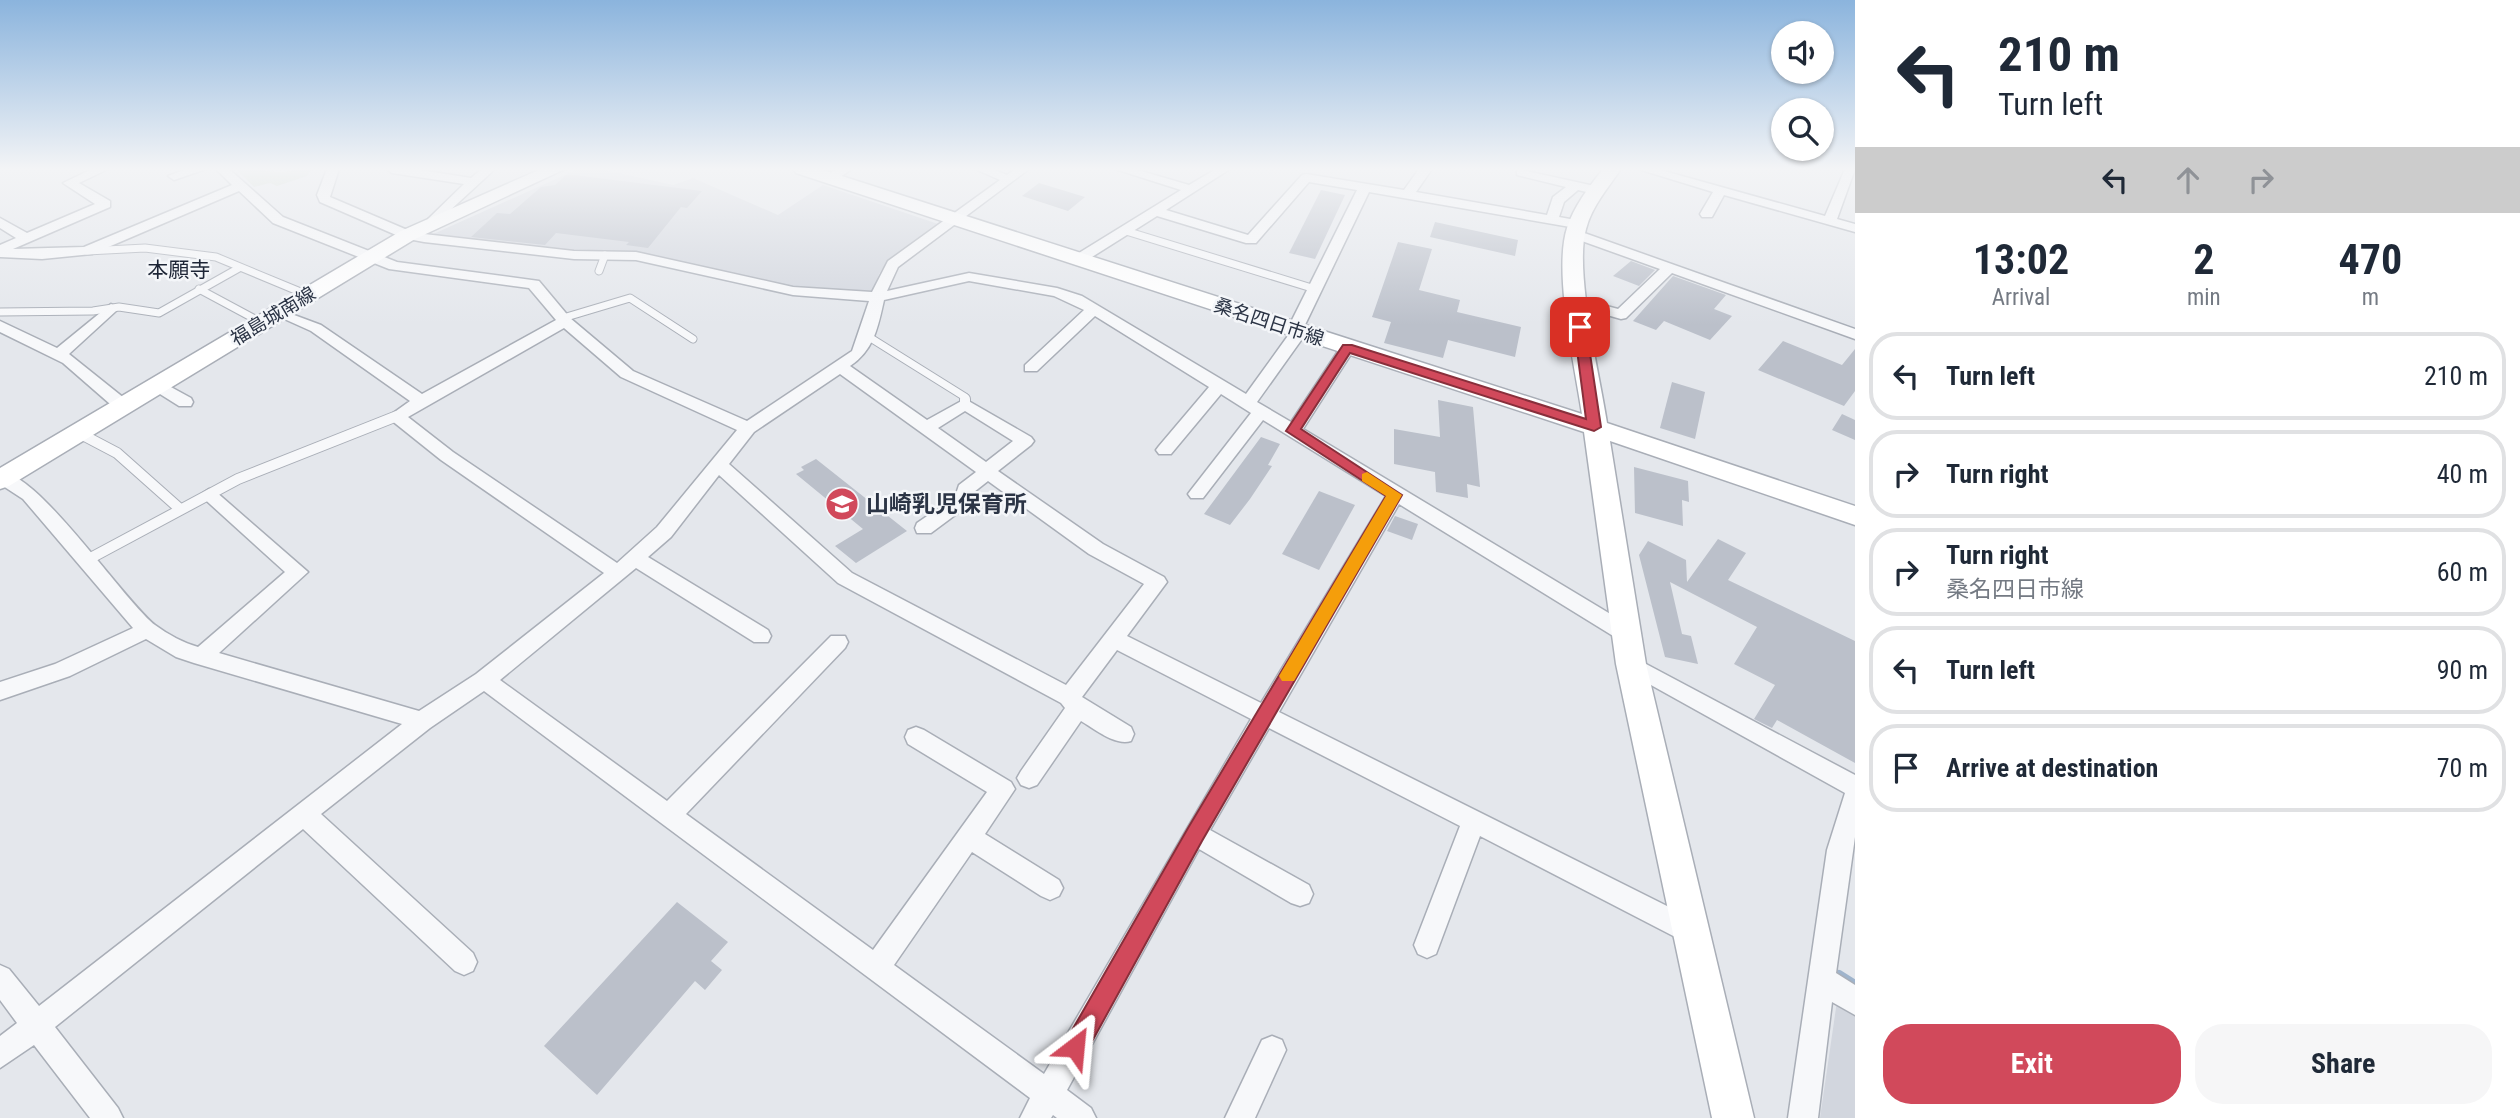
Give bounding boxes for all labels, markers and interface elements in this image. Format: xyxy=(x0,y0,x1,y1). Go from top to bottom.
map controls xyxy=(1771,21,1834,161)
button: sound xyxy=(1771,21,1834,84)
text: 210 m xyxy=(1998,26,2120,83)
icon: left xyxy=(1883,28,1974,119)
text: Turn left xyxy=(1998,85,2103,123)
button: search xyxy=(1771,98,1834,161)
icon: left xyxy=(2096,161,2134,199)
icon: ahead xyxy=(2169,161,2207,199)
icon: right xyxy=(2242,161,2280,199)
text: 13:02 xyxy=(1973,235,2069,284)
text: 2 xyxy=(2193,235,2214,284)
text: 470 xyxy=(2338,235,2402,284)
district label: 本願寺 xyxy=(148,258,211,282)
street label: 福島城南線 xyxy=(226,282,320,350)
text: Arrival xyxy=(1992,284,2050,311)
text: min xyxy=(2187,284,2221,311)
text: m xyxy=(2362,284,2379,311)
street label: 桑名四日市線 xyxy=(1211,293,1327,351)
pin xyxy=(1550,297,1610,357)
icon: arrive xyxy=(1561,308,1599,346)
icon: left xyxy=(1887,357,1925,395)
text: Turn left xyxy=(1946,361,2035,391)
text: 210 m xyxy=(2424,361,2488,391)
icon: right xyxy=(1887,455,1925,493)
text: Turn right xyxy=(1946,459,2048,489)
text: 40 m xyxy=(2437,459,2488,489)
school or university icon: 山崎乳児保育所 xyxy=(823,485,861,523)
place label: 山崎乳児保育所 xyxy=(866,491,1027,518)
text: Turn right xyxy=(1946,540,2048,570)
icon: right xyxy=(1887,553,1925,591)
text: 60 m xyxy=(2437,557,2488,587)
text: 桑名四日市線 xyxy=(1946,576,2084,603)
icon: left xyxy=(1887,651,1925,689)
text: Turn left xyxy=(1946,655,2035,685)
text: 90 m xyxy=(2437,655,2488,685)
icon: arrive xyxy=(1887,749,1925,787)
text: Arrive at destination xyxy=(1946,753,2158,783)
text: 70 m xyxy=(2437,753,2488,783)
position arrow xyxy=(1038,1010,1112,1084)
button: Exit xyxy=(1883,1024,2181,1104)
button: Share xyxy=(2195,1024,2492,1104)

